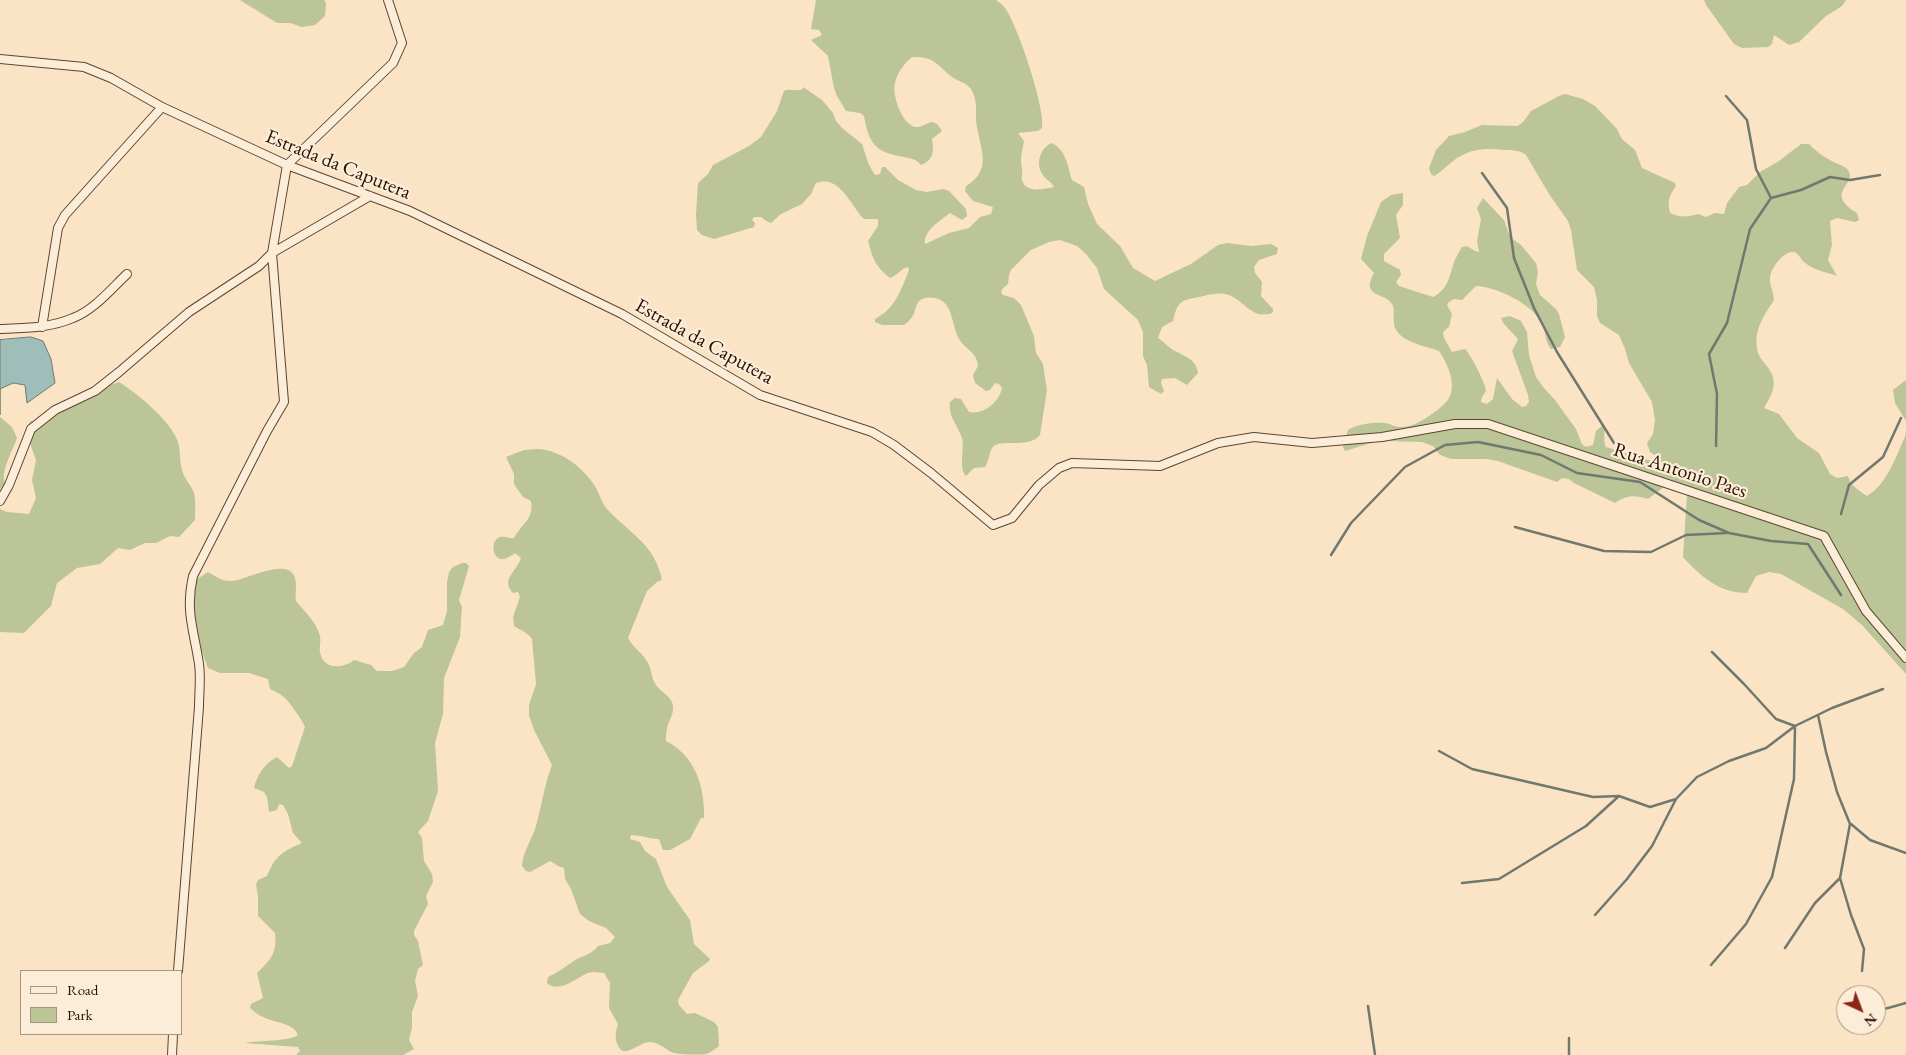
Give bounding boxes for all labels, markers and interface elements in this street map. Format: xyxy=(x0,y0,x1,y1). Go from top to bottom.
street label: Estrada da Caputera xyxy=(262,125,414,205)
street label: Estrada da Caputera xyxy=(631,294,777,390)
street label: Rua Antonio Paes xyxy=(1610,438,1750,504)
legend xyxy=(20,970,182,1035)
text: Road xyxy=(67,980,98,999)
north arrow xyxy=(1836,985,1886,1035)
text: Park xyxy=(67,1005,93,1024)
text: N xyxy=(1860,1010,1881,1031)

